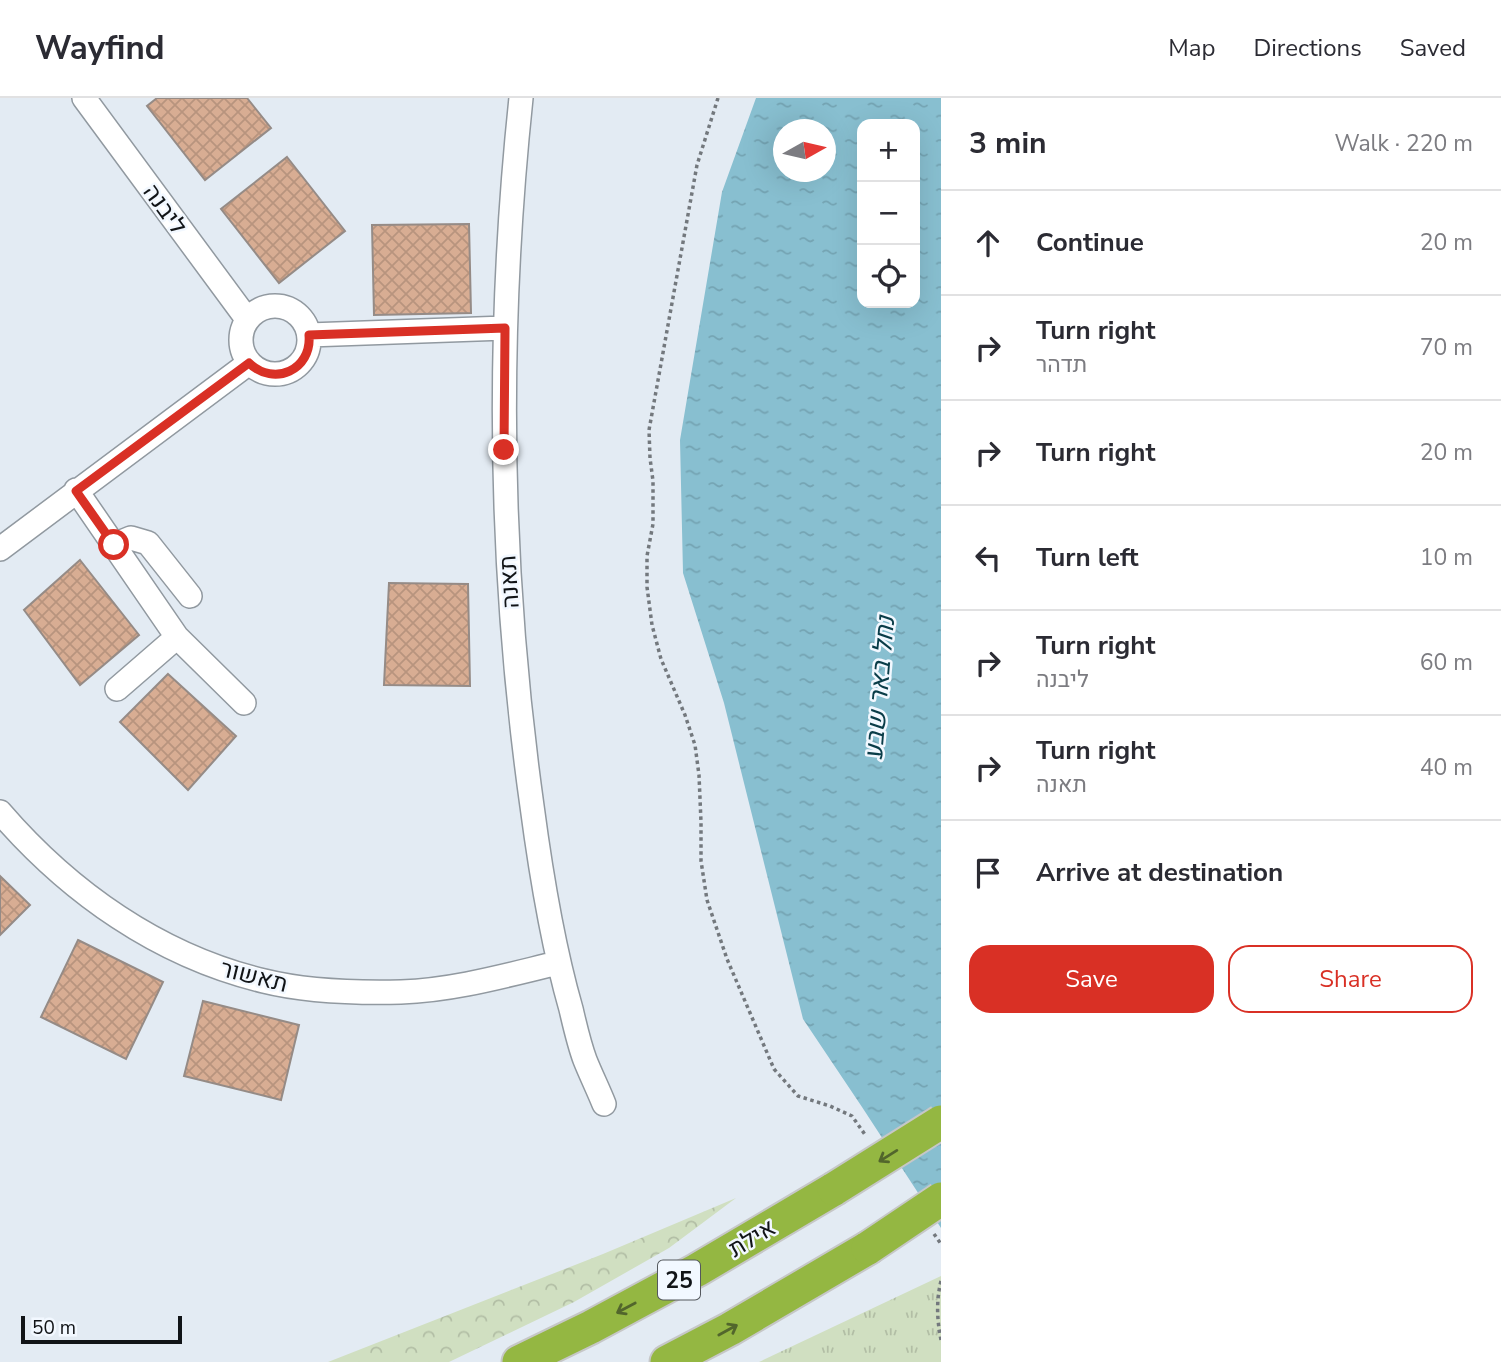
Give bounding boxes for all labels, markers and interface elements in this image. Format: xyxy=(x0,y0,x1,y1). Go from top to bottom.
text: Wayfind xyxy=(35,26,165,71)
text: Map xyxy=(1168,32,1215,64)
text: Directions xyxy=(1253,32,1362,64)
text: Saved xyxy=(1400,32,1466,64)
north arrow xyxy=(773,119,836,182)
map controls xyxy=(857,119,920,308)
button: + xyxy=(857,119,920,182)
text: 3 min xyxy=(969,123,1047,164)
text: Walk · 220 m xyxy=(1334,128,1473,159)
street label: ליבנה xyxy=(136,177,194,241)
button: − xyxy=(857,182,920,245)
icon: ahead xyxy=(969,224,1007,262)
text: Continue xyxy=(1036,225,1144,260)
text: 20 m xyxy=(1420,227,1473,258)
button: locate xyxy=(857,245,920,308)
text: Turn right xyxy=(1036,313,1155,348)
icon: right xyxy=(969,329,1007,367)
text: 70 m xyxy=(1420,332,1473,363)
text: תדהר xyxy=(1036,349,1087,380)
route end xyxy=(488,434,519,465)
icon: right xyxy=(969,434,1007,472)
text: Turn right xyxy=(1036,435,1155,470)
text: 20 m xyxy=(1420,437,1473,468)
route start xyxy=(98,529,129,560)
icon: left xyxy=(969,539,1007,577)
text: Turn left xyxy=(1036,540,1139,575)
text: 10 m xyxy=(1420,542,1473,573)
street label: תאנה xyxy=(491,554,527,610)
water label: נחל באר שבע xyxy=(856,613,903,762)
text: Turn right xyxy=(1036,628,1155,663)
icon: right xyxy=(969,644,1007,682)
text: 60 m xyxy=(1420,647,1473,678)
text: ליבנה xyxy=(1036,664,1089,695)
text: Turn right xyxy=(1036,733,1155,768)
icon: right xyxy=(969,749,1007,787)
text: 40 m xyxy=(1420,752,1473,783)
text: תאנה xyxy=(1036,769,1087,800)
icon: arrive xyxy=(969,854,1007,892)
text: Arrive at destination xyxy=(1036,855,1283,890)
button: Save xyxy=(969,945,1214,1013)
button: Share xyxy=(1228,945,1473,1013)
street label: תאשור xyxy=(217,952,291,1000)
one-way arrow xyxy=(878,1149,898,1163)
street label: אילת xyxy=(722,1211,782,1265)
road number: 25 xyxy=(658,1260,700,1300)
one-way arrow xyxy=(616,1302,637,1315)
scale bar xyxy=(21,1313,182,1345)
text: 50 m xyxy=(32,1315,76,1341)
one-way arrow xyxy=(717,1323,737,1337)

